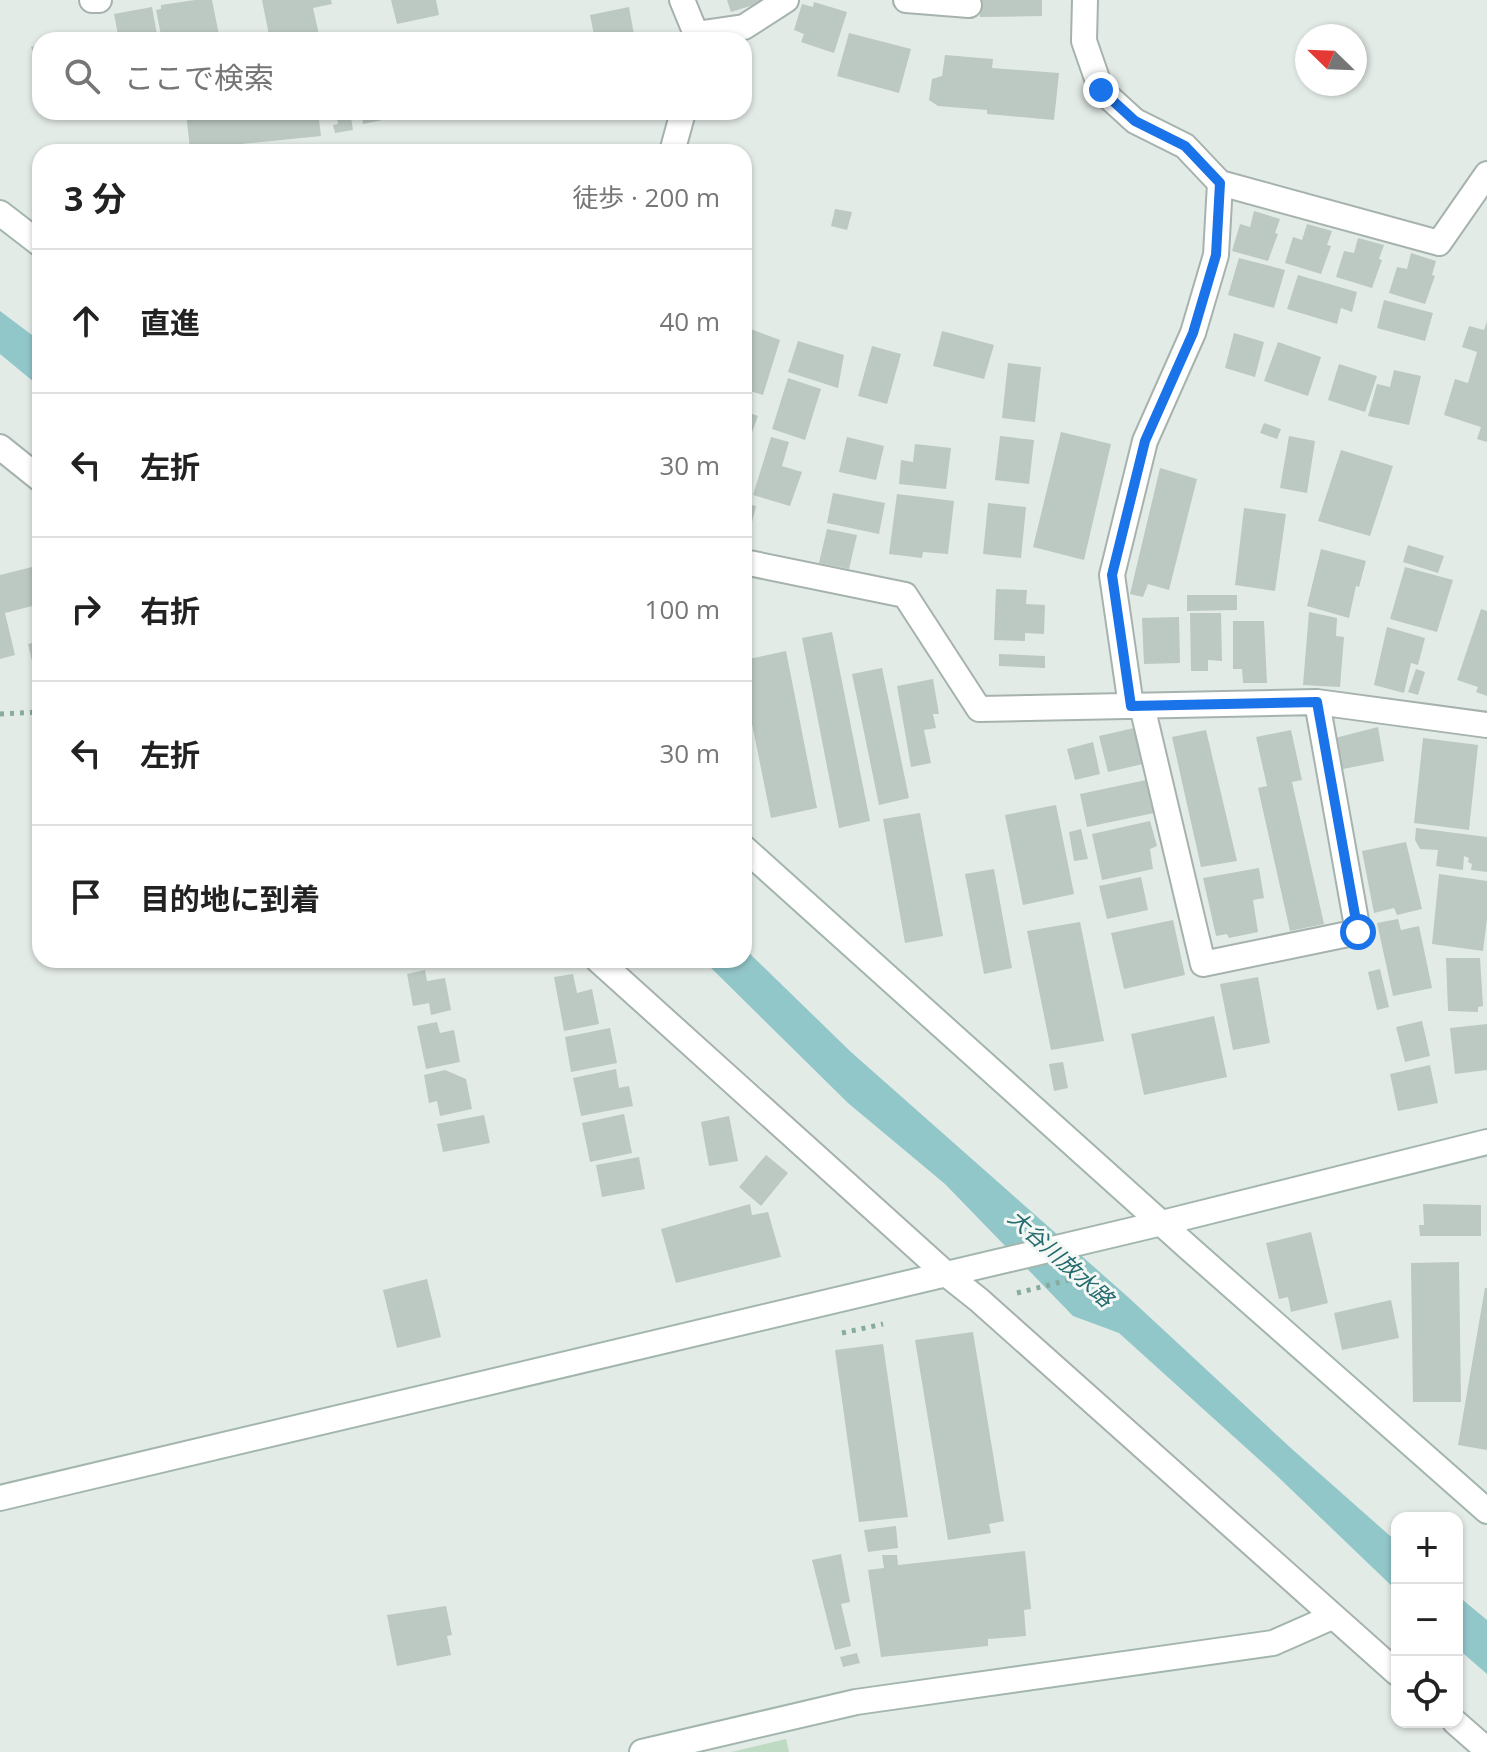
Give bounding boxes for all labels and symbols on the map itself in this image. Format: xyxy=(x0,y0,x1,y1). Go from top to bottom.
north arrow xyxy=(1295,24,1367,96)
route end xyxy=(1083,72,1119,108)
route start xyxy=(1340,914,1376,950)
water label: 大谷川放水路 xyxy=(1003,1202,1122,1314)

